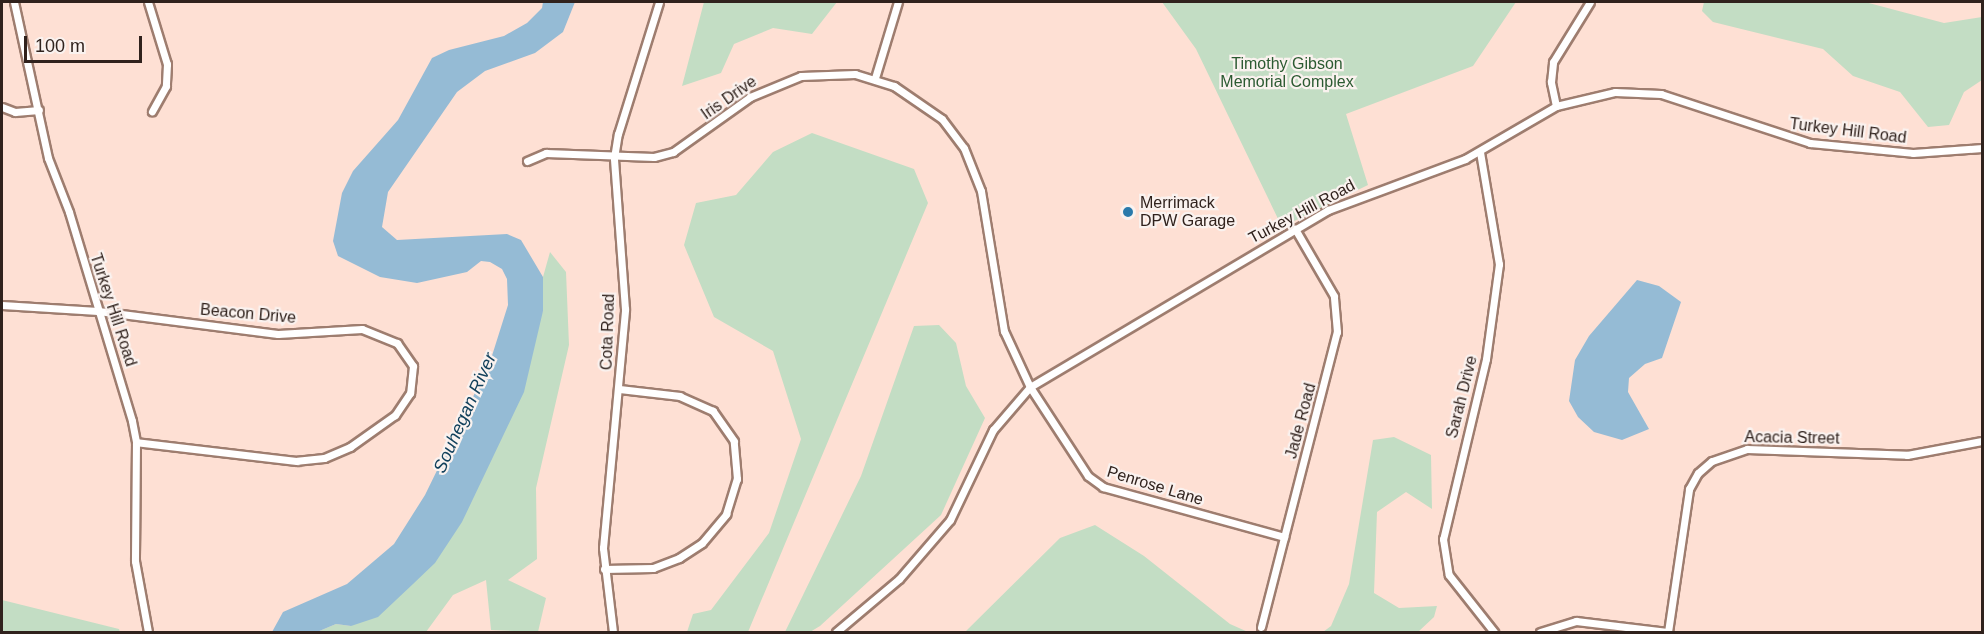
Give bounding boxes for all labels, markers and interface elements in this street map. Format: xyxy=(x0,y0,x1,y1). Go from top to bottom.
scale bar xyxy=(27,24,146,62)
text: 100 m xyxy=(35,36,85,56)
park label: Timothy Gibson Memorial Complex xyxy=(1220,54,1354,92)
street label: Iris Drive xyxy=(698,72,760,124)
street label: Turkey Hill Road xyxy=(1788,114,1908,148)
street label: Turkey Hill Road xyxy=(1246,176,1358,248)
place label: Merrimack DPW Garage xyxy=(1140,193,1235,231)
marker: Merrimack DPW Garage xyxy=(1121,205,1135,219)
street label: Turkey Hill Road xyxy=(86,251,140,369)
street label: Cota Road xyxy=(597,293,619,371)
street label: Beacon Drive xyxy=(199,300,297,328)
water label: Souhegan River xyxy=(429,350,501,476)
street label: Sarah Drive xyxy=(1442,354,1482,440)
street label: Jade Road xyxy=(1282,381,1320,461)
street label: Acacia Street xyxy=(1744,428,1840,448)
street label: Penrose Lane xyxy=(1105,462,1205,510)

